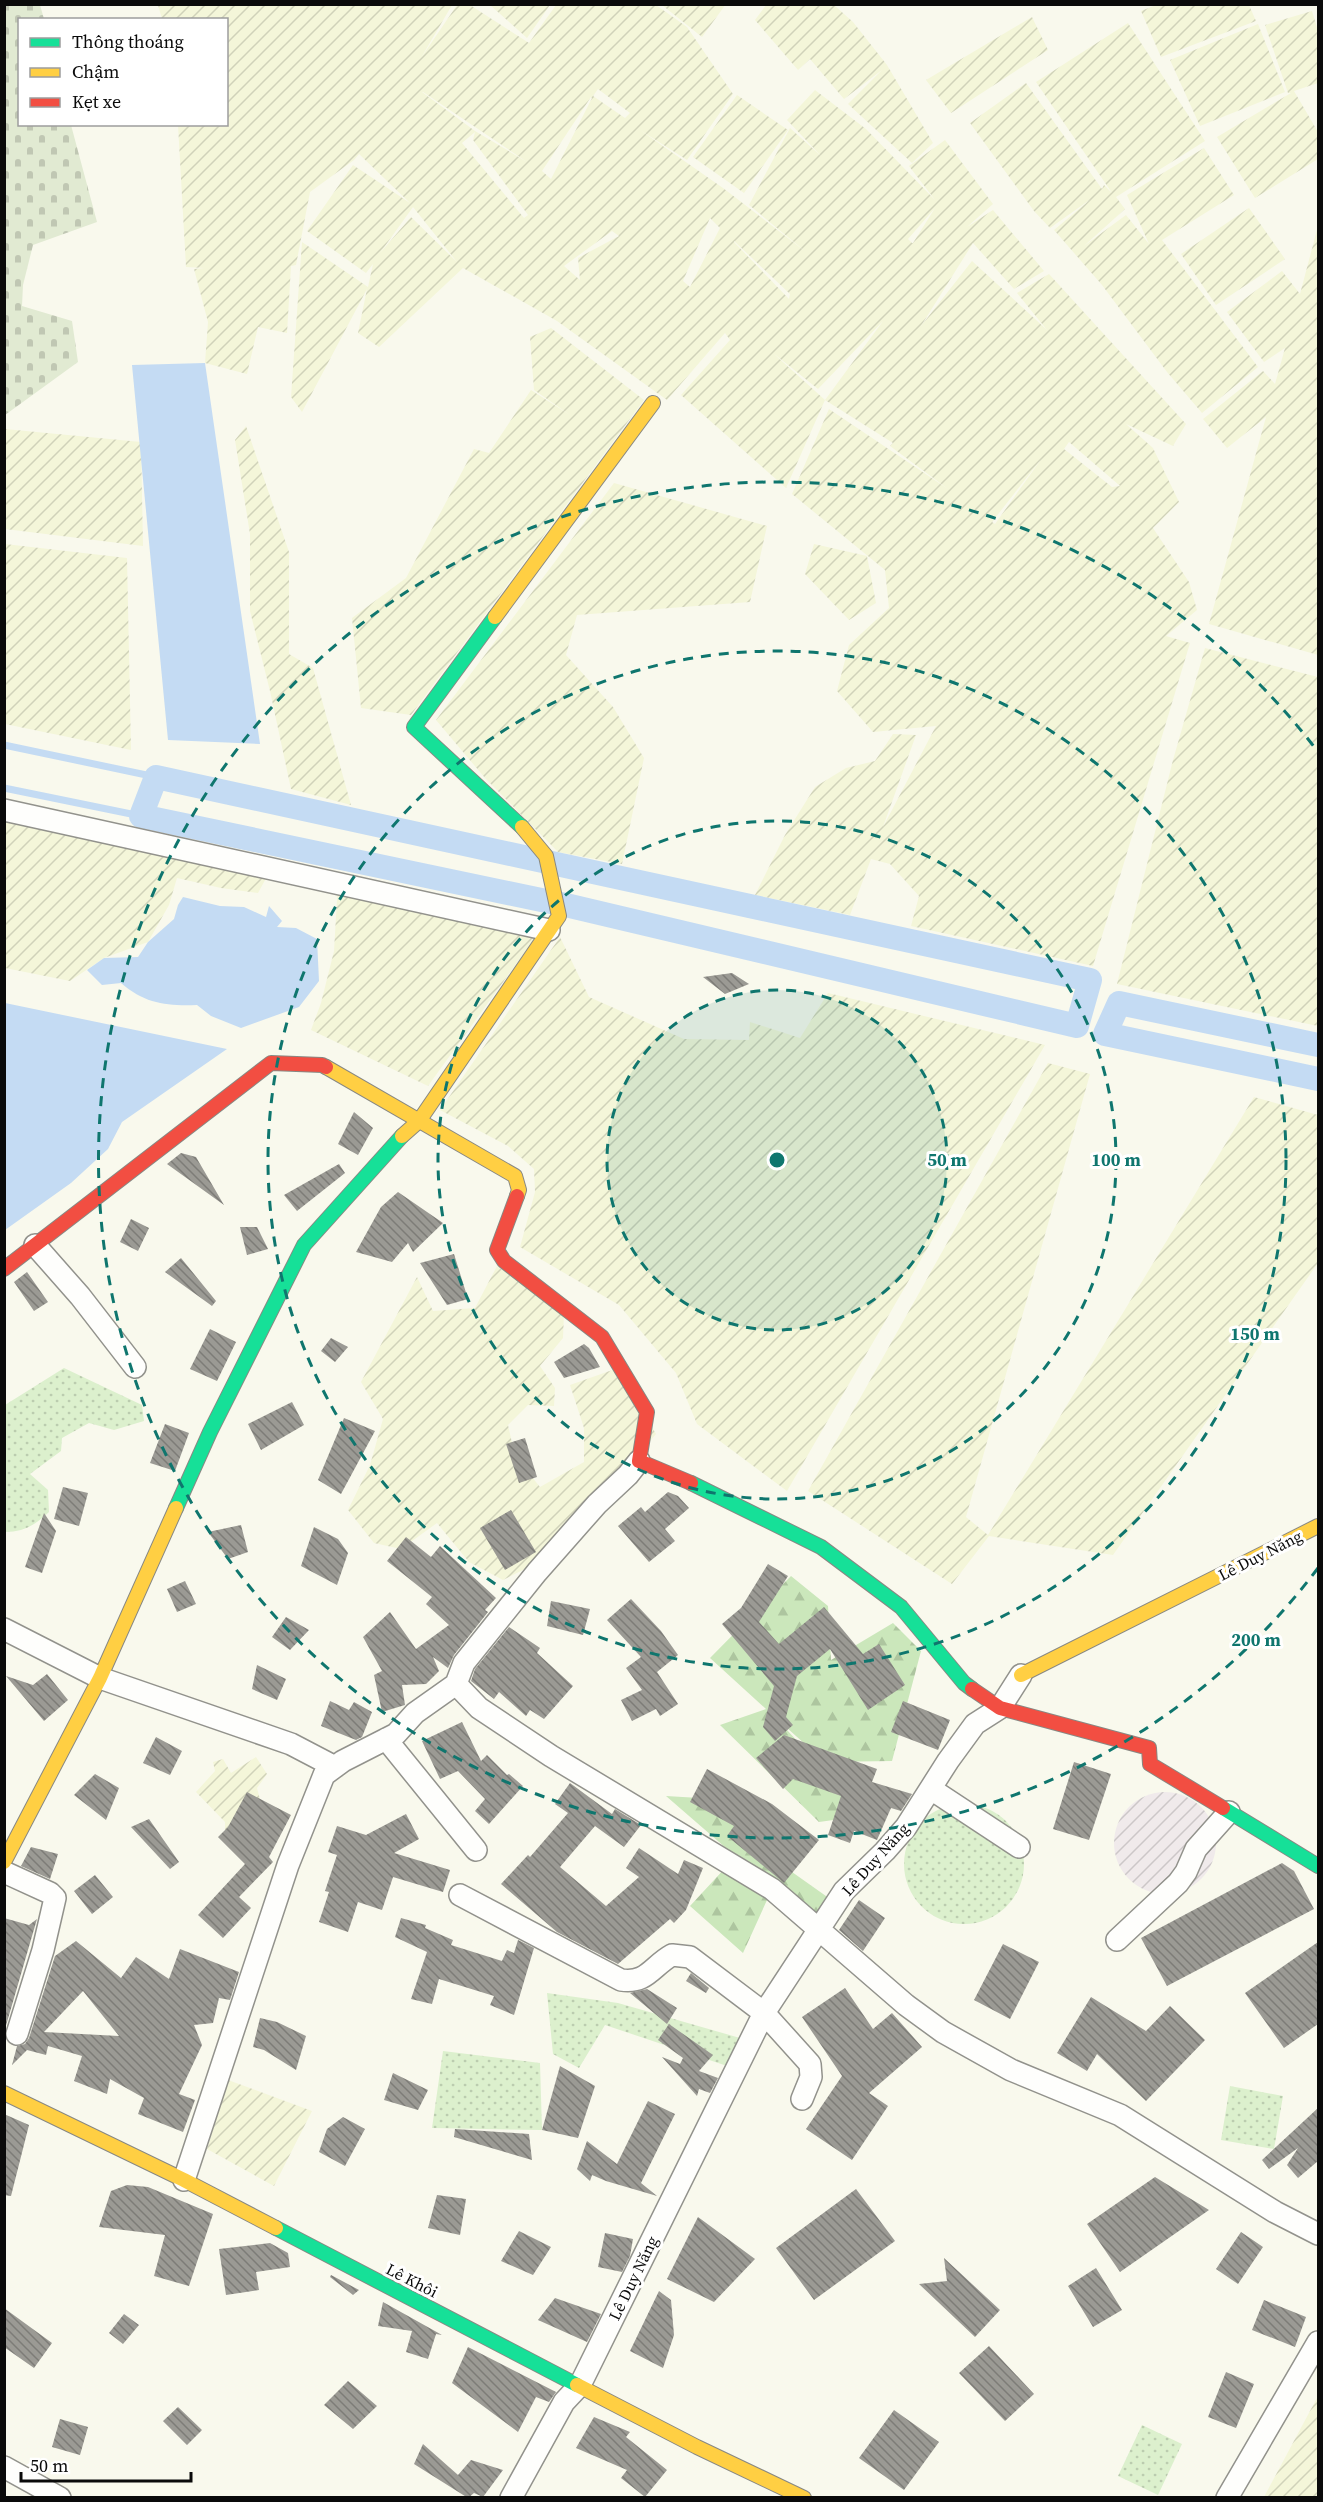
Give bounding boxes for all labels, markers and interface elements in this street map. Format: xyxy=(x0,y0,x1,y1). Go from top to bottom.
legend xyxy=(18,18,228,126)
text: Thông thoáng xyxy=(72,29,184,54)
text: Chậm xyxy=(72,59,119,84)
text: Kẹt xe xyxy=(72,89,121,114)
text: 50 m xyxy=(927,1147,967,1172)
text: 100 m xyxy=(1091,1147,1141,1172)
centre of rings xyxy=(767,1150,787,1170)
text: 150 m xyxy=(1230,1321,1280,1346)
street label: Lê Duy Năng xyxy=(1214,1524,1306,1586)
text: 200 m xyxy=(1231,1627,1281,1652)
street label: Lê Duy Năng xyxy=(836,1818,914,1900)
street label: Lê Duy Năng xyxy=(603,2232,663,2324)
street label: Lê Khôi xyxy=(382,2258,442,2302)
scale bar xyxy=(21,2445,190,2483)
text: 50 m xyxy=(30,2453,68,2478)

